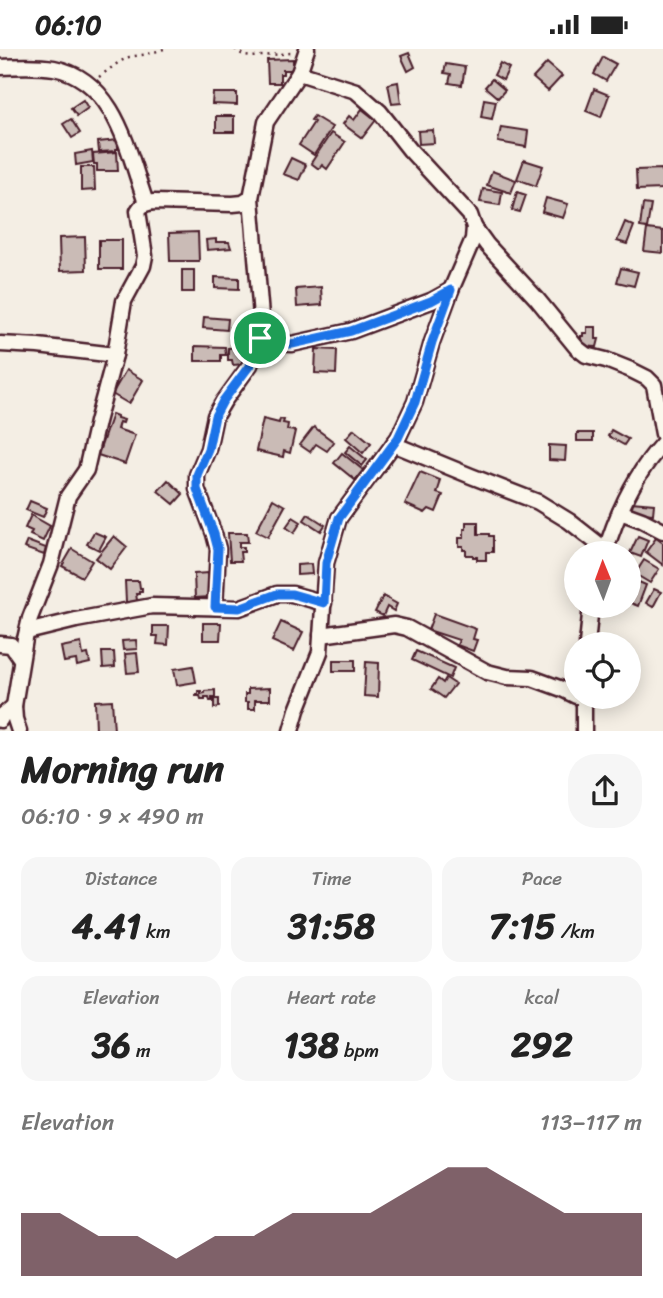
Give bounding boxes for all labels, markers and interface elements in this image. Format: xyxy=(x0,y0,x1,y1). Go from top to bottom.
text: 06:10 xyxy=(35,2,102,48)
pin xyxy=(230,308,290,368)
icon: arrive xyxy=(241,319,279,357)
north arrow xyxy=(564,541,640,618)
map controls xyxy=(564,541,641,709)
button: locate xyxy=(564,632,641,709)
text: Morning run xyxy=(21,736,224,803)
button: share xyxy=(568,754,642,828)
text: 06:10 · 9 × 490 m xyxy=(21,796,204,837)
text: Distance xyxy=(85,862,157,895)
text: Time xyxy=(311,862,352,895)
text: Pace xyxy=(522,862,562,895)
text: 4.41 xyxy=(72,895,141,957)
text: 31:58 xyxy=(288,895,375,957)
text: 7:15 xyxy=(489,895,556,957)
text: km xyxy=(141,915,171,948)
text: /km xyxy=(556,915,595,948)
text: Elevation xyxy=(83,981,160,1014)
text: Heart rate xyxy=(287,981,376,1014)
text: kcal xyxy=(525,981,559,1014)
text: 36 xyxy=(92,1014,131,1076)
text: 138 xyxy=(284,1014,339,1076)
text: 292 xyxy=(511,1014,573,1076)
text: m xyxy=(131,1034,150,1067)
text: bpm xyxy=(339,1034,379,1067)
text: Elevation xyxy=(21,1102,114,1143)
text: 113–117 m xyxy=(540,1102,642,1143)

